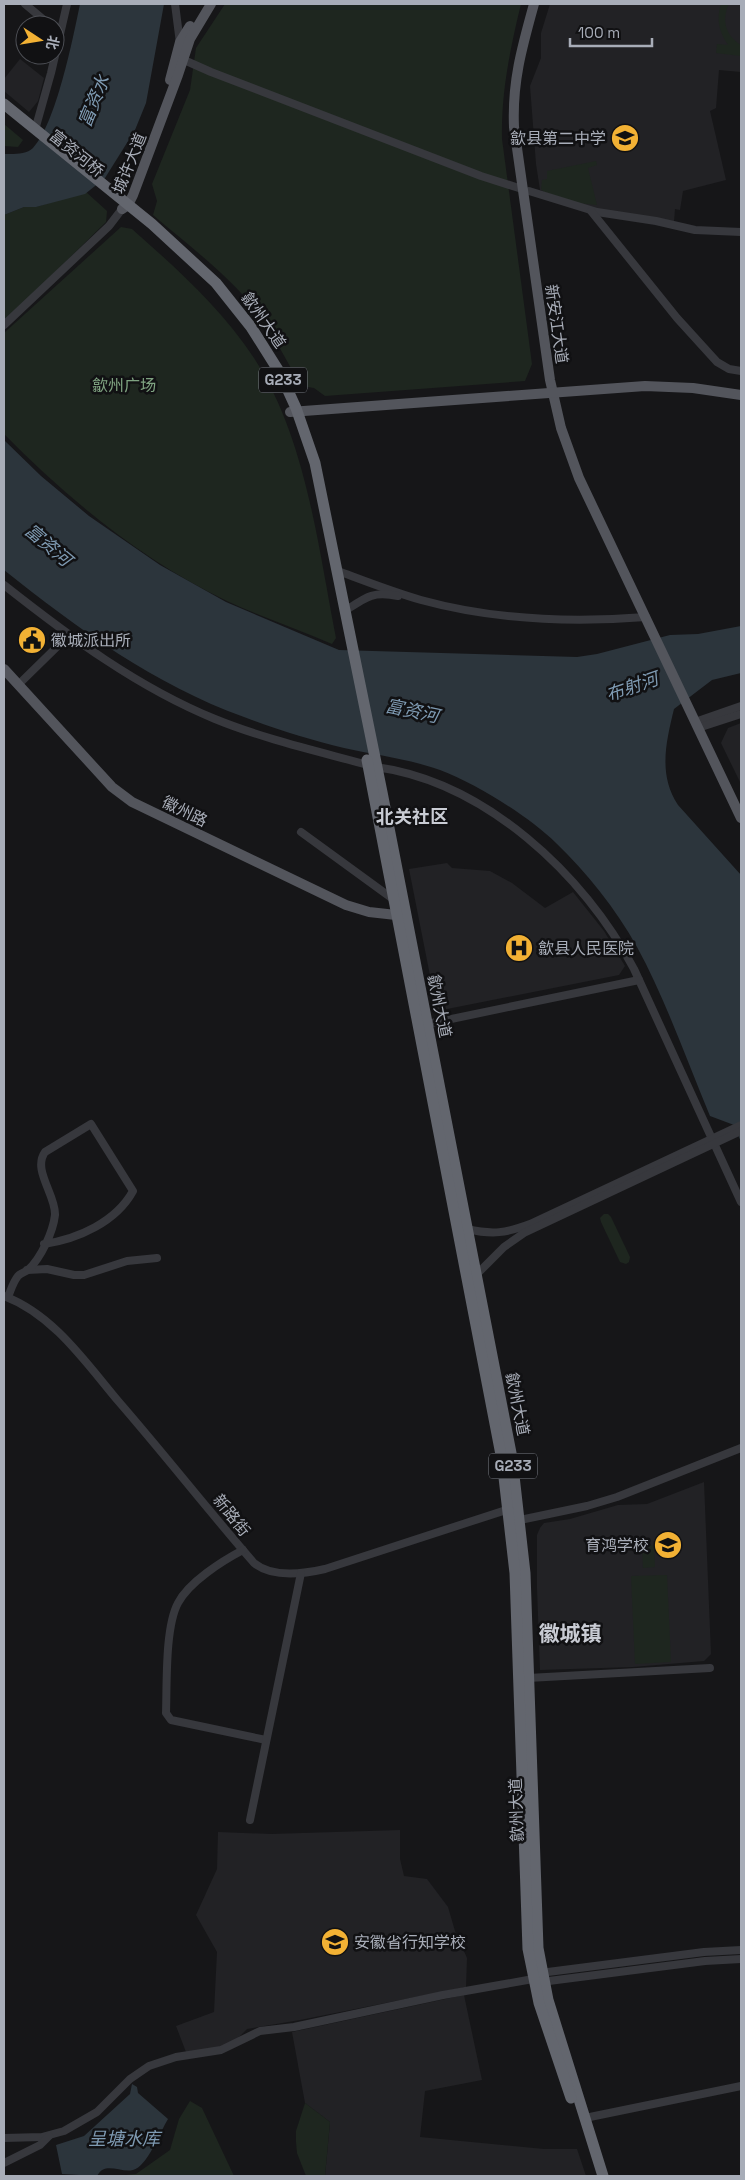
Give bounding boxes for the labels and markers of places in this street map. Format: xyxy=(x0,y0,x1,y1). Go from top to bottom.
school or university icon: 歙县第二中学 xyxy=(610,123,640,153)
place label: 歙县第二中学 xyxy=(510,128,606,149)
public building icon: 徽城派出所 xyxy=(17,625,47,655)
place label: 徽城派出所 xyxy=(51,630,131,651)
hospital icon: 歙县人民医院 xyxy=(504,933,534,963)
place label: 歙县人民医院 xyxy=(538,938,634,959)
school or university icon: 育鸿学校 xyxy=(653,1530,683,1560)
place label: 育鸿学校 xyxy=(585,1535,649,1556)
school or university icon: 安徽省行知学校 xyxy=(320,1927,350,1957)
place label: 安徽省行知学校 xyxy=(354,1932,466,1953)

